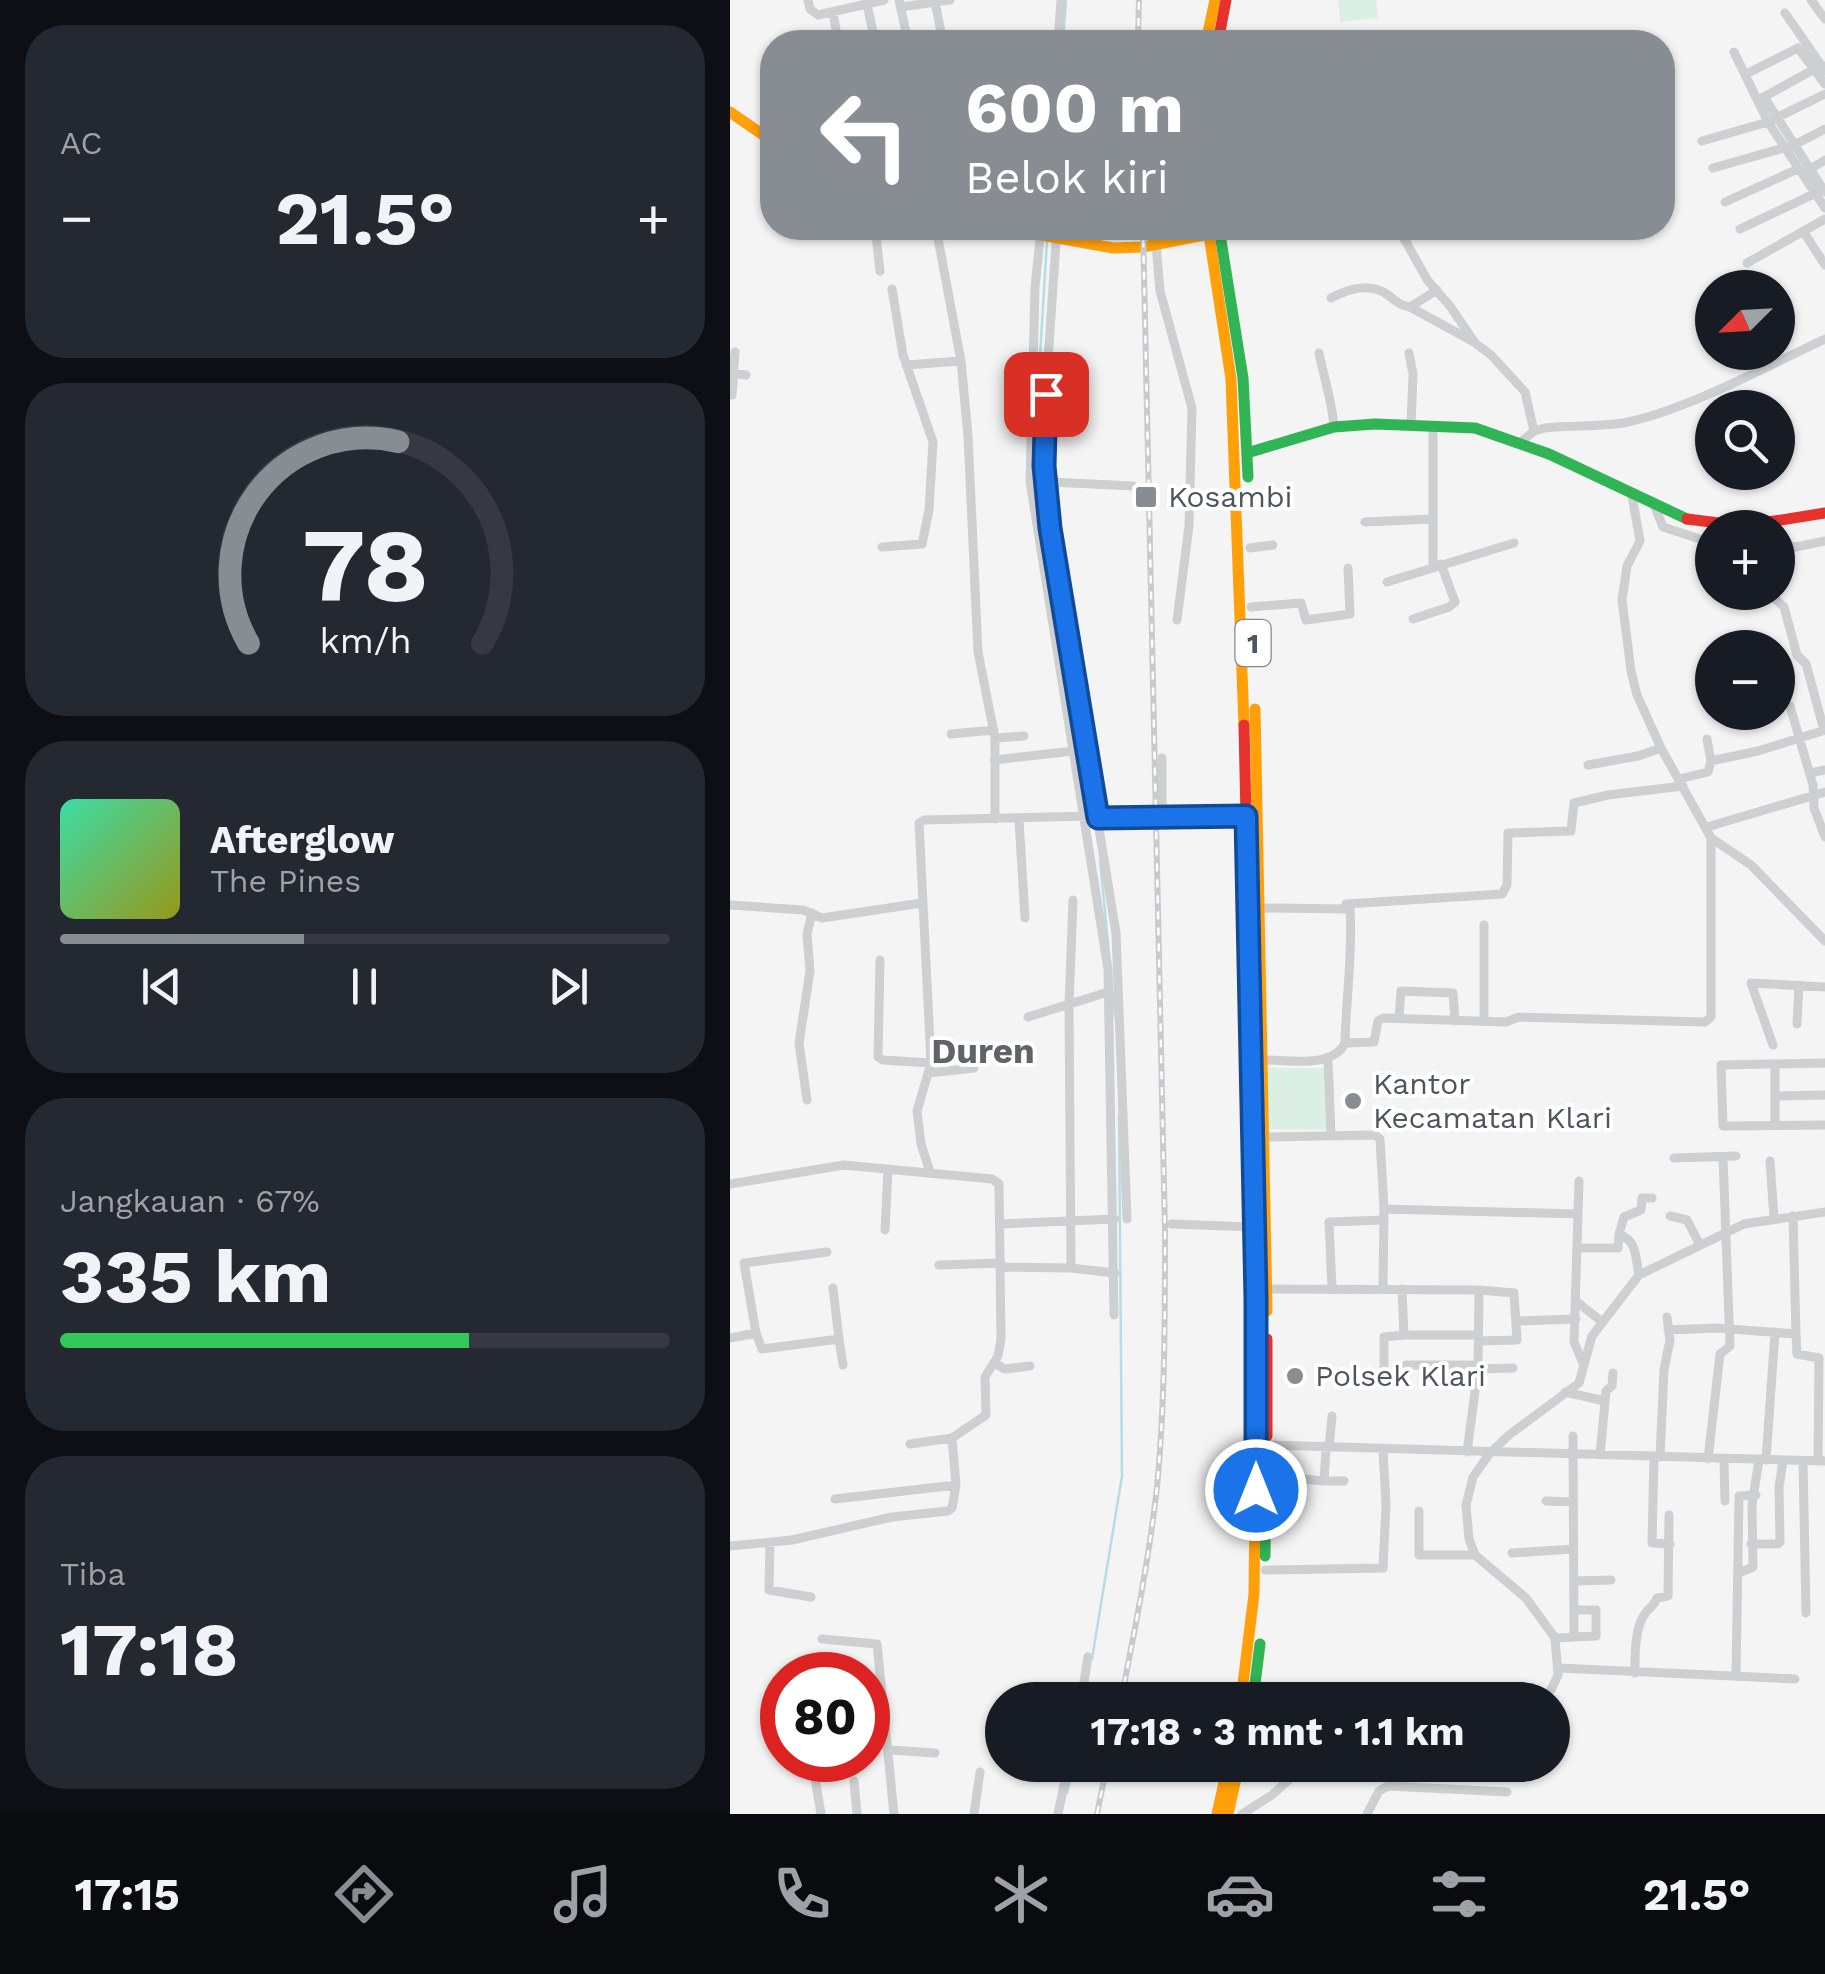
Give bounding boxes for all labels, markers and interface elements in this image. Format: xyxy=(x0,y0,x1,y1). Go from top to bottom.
text: 600 m xyxy=(965,67,1184,149)
icon: left xyxy=(800,70,930,200)
text: AC xyxy=(60,124,102,162)
text: Belok kiri xyxy=(965,151,1169,204)
text: 21.5° xyxy=(275,174,455,262)
text: − xyxy=(60,186,93,250)
text: + xyxy=(637,186,670,250)
north arrow xyxy=(1695,270,1795,370)
map controls xyxy=(1695,270,1795,730)
pin xyxy=(1004,352,1089,437)
icon: arrive xyxy=(1019,367,1074,422)
button: search xyxy=(1695,390,1795,490)
place label: Kosambi xyxy=(1168,479,1293,514)
marker: Kosambi xyxy=(1133,484,1159,510)
text: 78 xyxy=(302,504,428,626)
button: + xyxy=(1695,510,1795,610)
text: km/h xyxy=(319,620,411,662)
road number: 1 xyxy=(1236,620,1270,666)
button: − xyxy=(1695,630,1795,730)
text: Afterglow xyxy=(210,818,395,862)
text: The Pines xyxy=(210,862,361,900)
icon: previous xyxy=(134,959,189,1014)
icon: pause xyxy=(337,959,392,1014)
icon: next xyxy=(541,959,596,1014)
district label: Duren xyxy=(931,1030,1035,1072)
place label: Kantor Kecamatan Klari xyxy=(1373,1066,1612,1135)
marker: Kantor Kecamatan Klari xyxy=(1342,1090,1364,1112)
text: Jangkauan · 67% xyxy=(60,1182,320,1220)
text: 335 km xyxy=(60,1232,331,1320)
place label: Polsek Klari xyxy=(1315,1358,1486,1393)
marker: Polsek Klari xyxy=(1284,1365,1306,1387)
position arrow xyxy=(1204,1438,1308,1542)
text: Tiba xyxy=(60,1555,126,1593)
text: 17:18 xyxy=(60,1605,239,1693)
speed limit sign: 80 xyxy=(760,1652,890,1782)
text: 17:18 · 3 mnt · 1.1 km xyxy=(1091,1710,1464,1754)
icon: directions xyxy=(329,1859,399,1929)
icon: music xyxy=(548,1859,618,1929)
icon: phone xyxy=(767,1859,837,1929)
icon: climate xyxy=(986,1859,1056,1929)
icon: car xyxy=(1205,1859,1275,1929)
icon: filters xyxy=(1424,1859,1494,1929)
text: 17:15 xyxy=(75,1868,180,1921)
text: 21.5° xyxy=(1643,1868,1750,1921)

